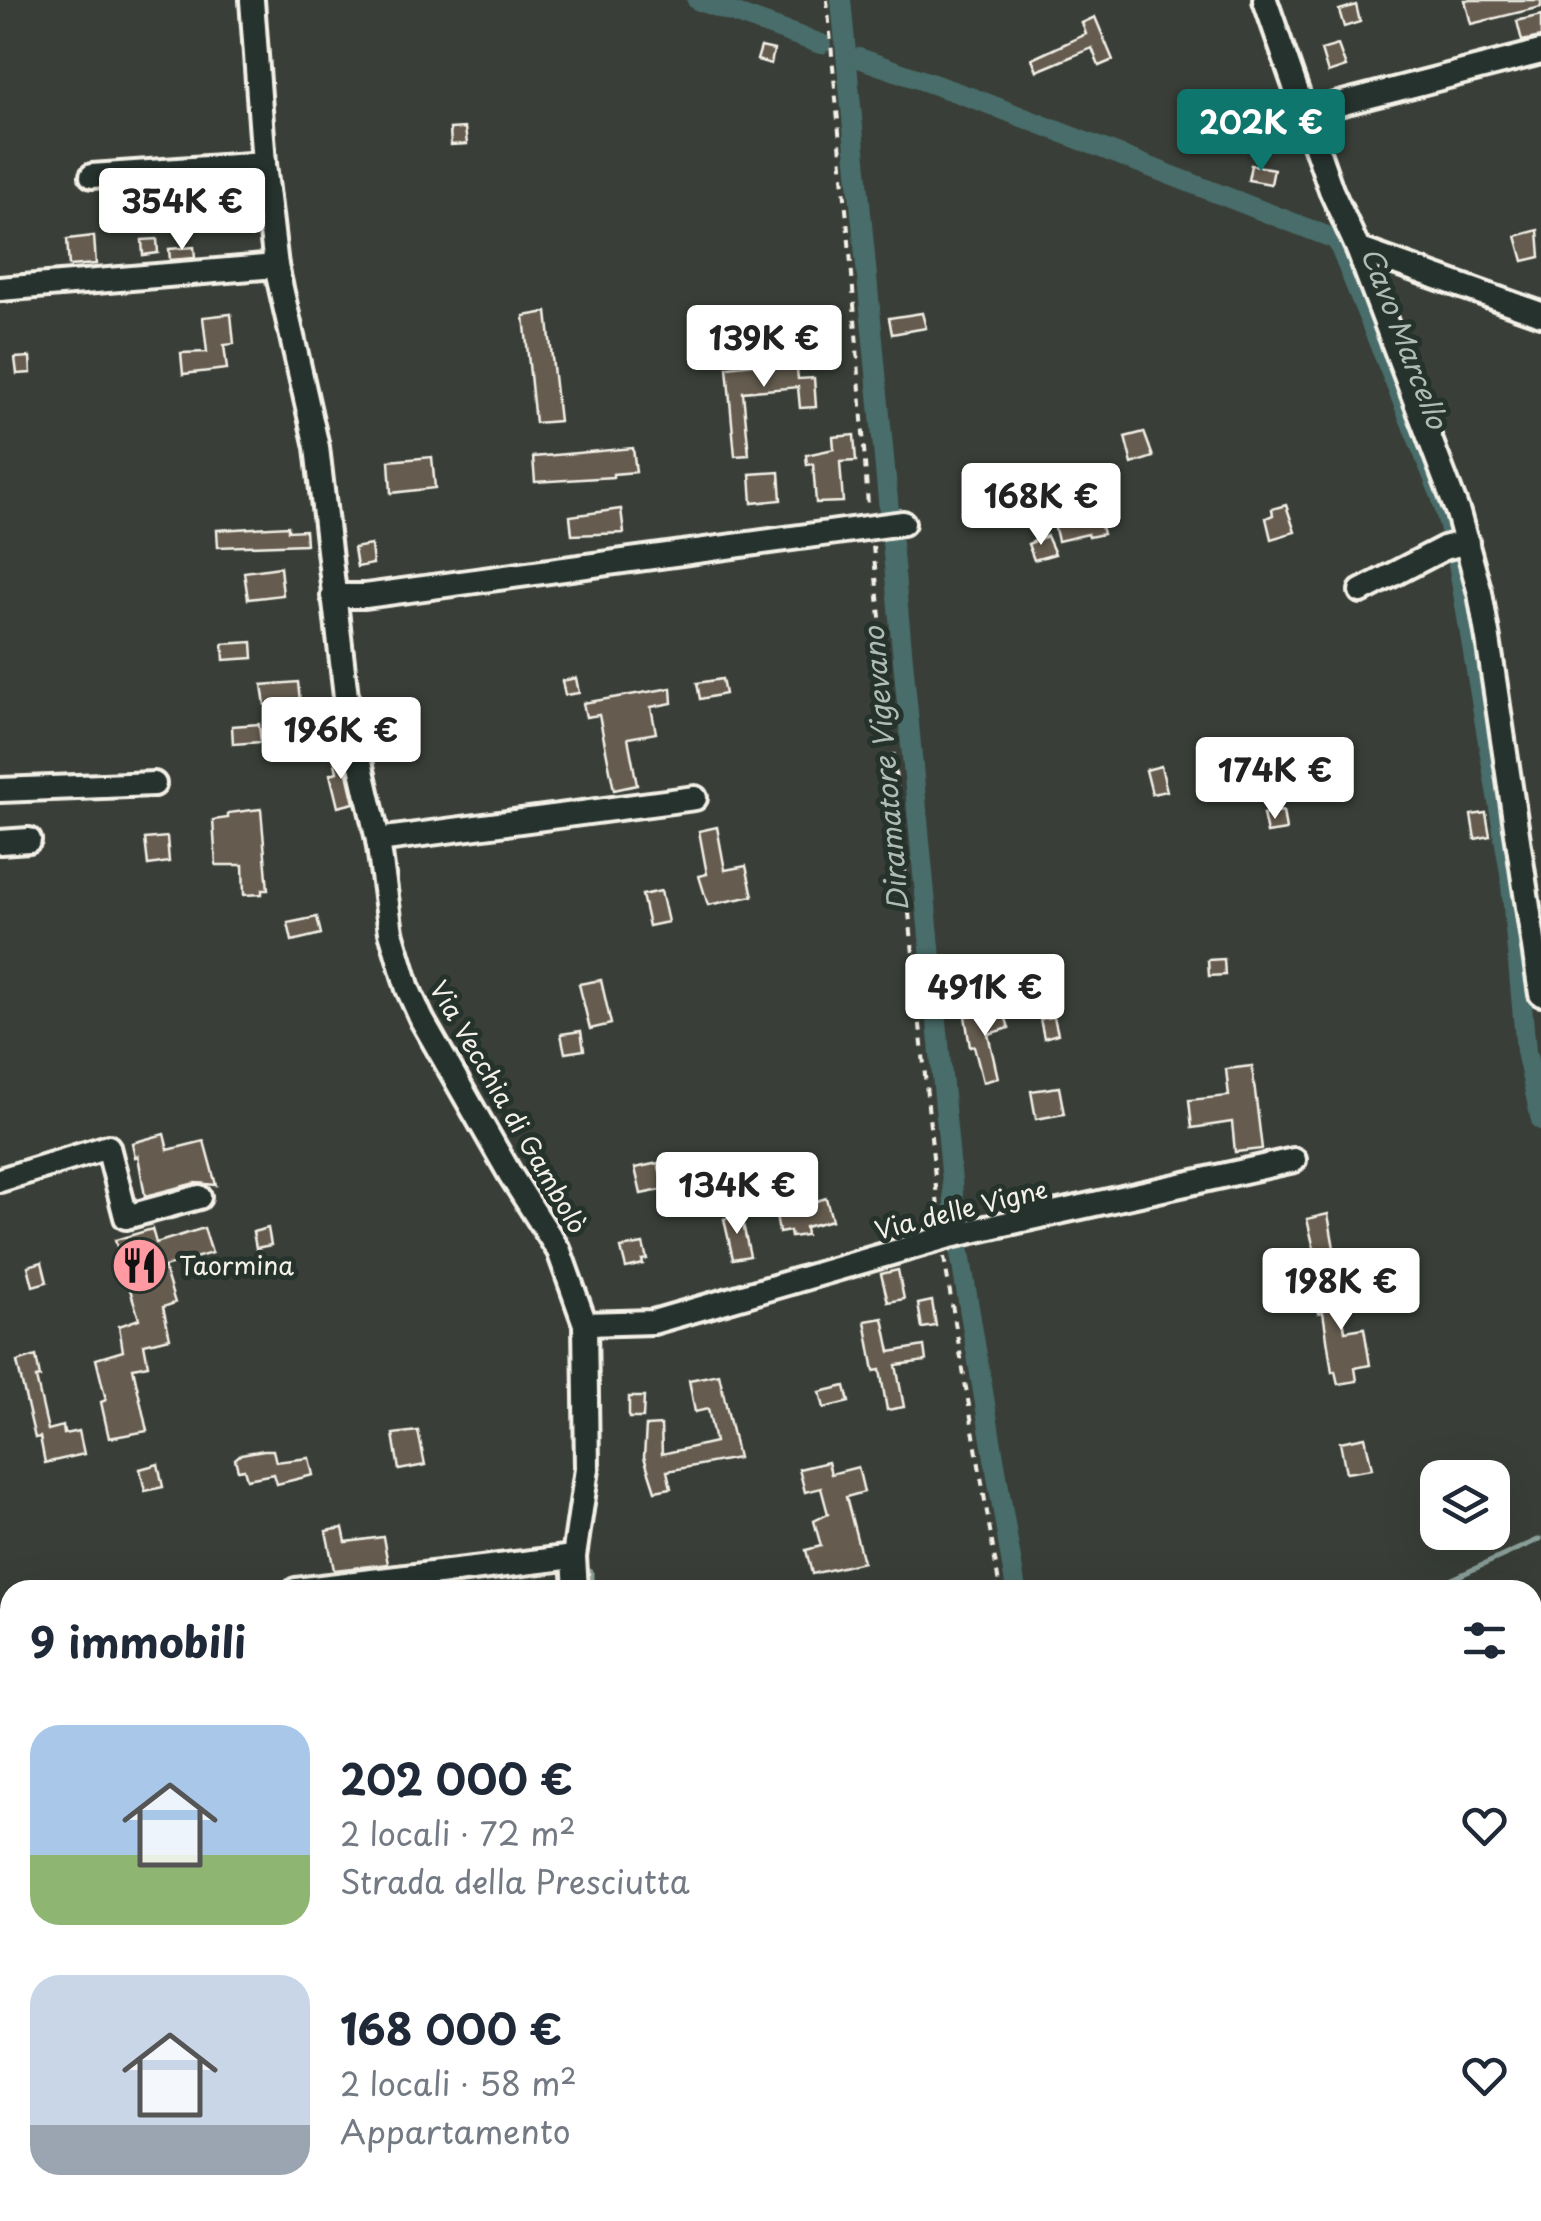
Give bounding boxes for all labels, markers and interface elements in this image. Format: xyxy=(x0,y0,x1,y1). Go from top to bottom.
pin: 202K € xyxy=(1180,89,1342,174)
text: 202K € xyxy=(1199,97,1323,145)
pin: 354K € xyxy=(101,168,263,253)
text: 354K € xyxy=(121,176,243,224)
water label: Cavo Marcello xyxy=(1351,241,1460,436)
pin: 139K € xyxy=(683,305,845,390)
text: 139K € xyxy=(709,313,819,361)
pin: 168K € xyxy=(960,463,1122,548)
text: 168K € xyxy=(984,471,1098,519)
water label: Diramatore Vigevano xyxy=(851,624,918,913)
pin: 196K € xyxy=(260,697,422,782)
text: 196K € xyxy=(284,705,398,753)
pin: 174K € xyxy=(1194,737,1356,822)
text: 174K € xyxy=(1218,745,1332,793)
pin: 491K € xyxy=(904,954,1066,1039)
text: 491K € xyxy=(927,962,1043,1010)
street label: Via Vecchia di Gambolò xyxy=(421,973,597,1240)
pin: 134K € xyxy=(656,1152,818,1237)
text: 134K € xyxy=(678,1160,796,1208)
street label: Via delle Vigne xyxy=(870,1169,1051,1249)
restaurant icon: Taormina xyxy=(110,1236,170,1296)
place label: Taormina xyxy=(179,1246,294,1284)
pin: 198K € xyxy=(1260,1248,1422,1333)
text: 198K € xyxy=(1285,1256,1397,1304)
map controls xyxy=(1420,1460,1510,1550)
button: layers xyxy=(1420,1460,1510,1550)
text: 9 immobili xyxy=(30,1609,246,1672)
icon: filters xyxy=(1457,1613,1512,1668)
text: 202 000 € xyxy=(340,1746,573,1809)
icon: home xyxy=(110,1765,230,1885)
icon: heart xyxy=(1457,1798,1512,1853)
text: 2 locali · 72 m² xyxy=(340,1809,576,1857)
text: Strada della Presciutta xyxy=(340,1857,690,1905)
text: 168 000 € xyxy=(340,1996,562,2059)
icon: home xyxy=(110,2015,230,2135)
icon: heart xyxy=(1457,2048,1512,2103)
text: 2 locali · 58 m² xyxy=(340,2059,577,2107)
text: Appartamento xyxy=(340,2107,570,2155)

